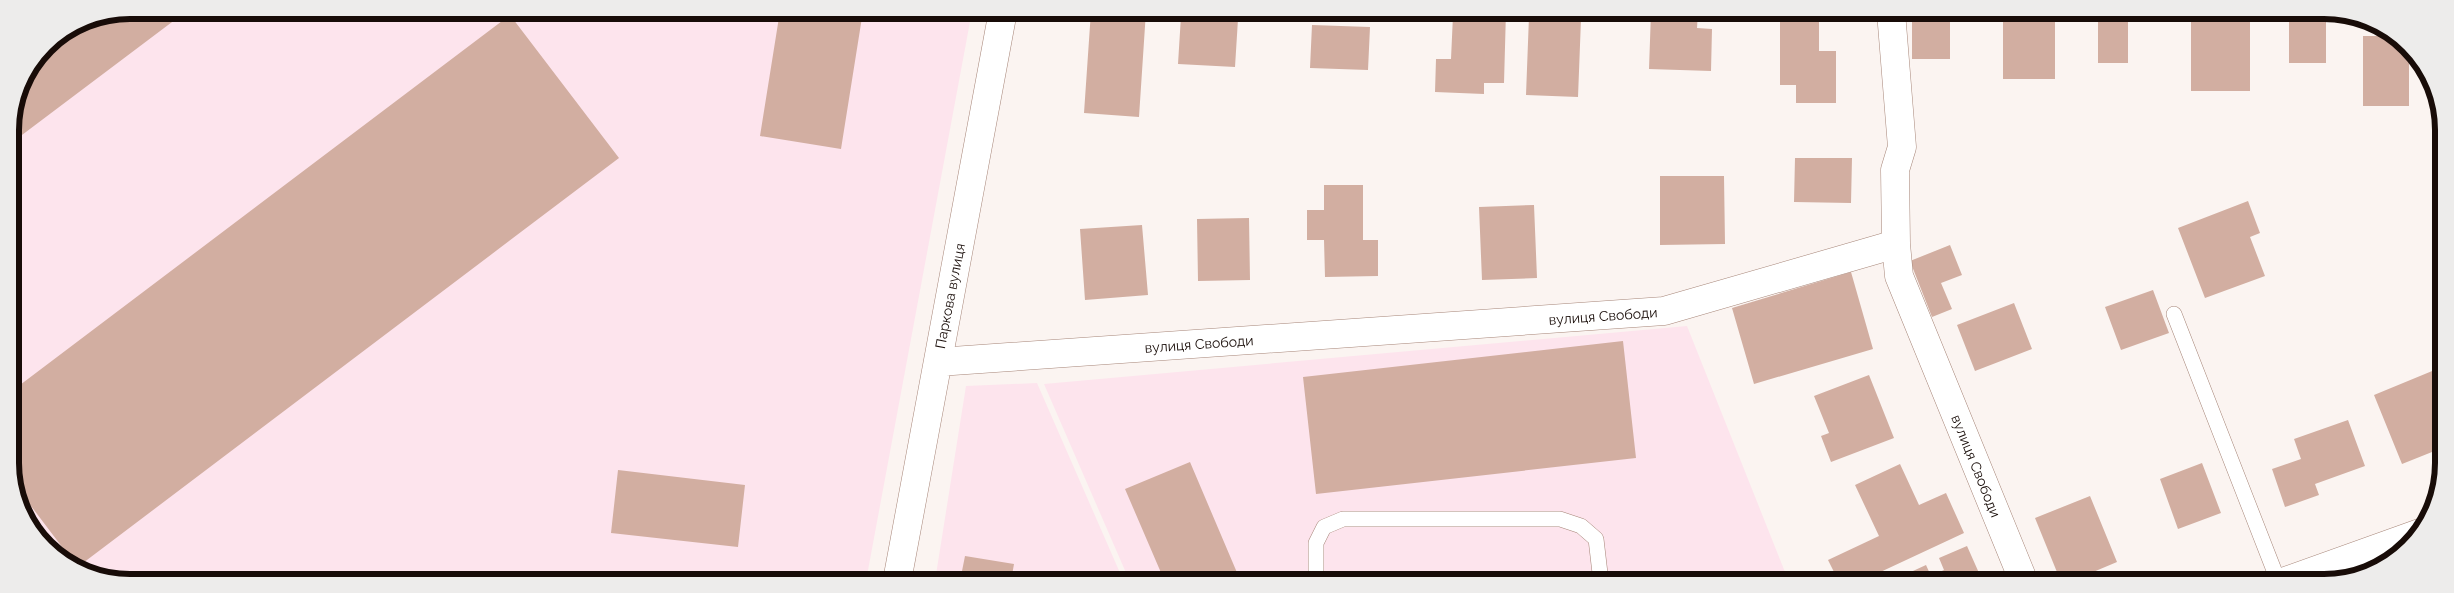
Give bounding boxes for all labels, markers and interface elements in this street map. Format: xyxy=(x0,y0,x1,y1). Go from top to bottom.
street label: Паркова вулиця xyxy=(932,242,968,350)
street label: вулиця Свободи xyxy=(1548,304,1658,328)
street label: вулиця Свободи xyxy=(1144,332,1254,356)
street label: вулиця Свободи xyxy=(1948,412,2004,520)

